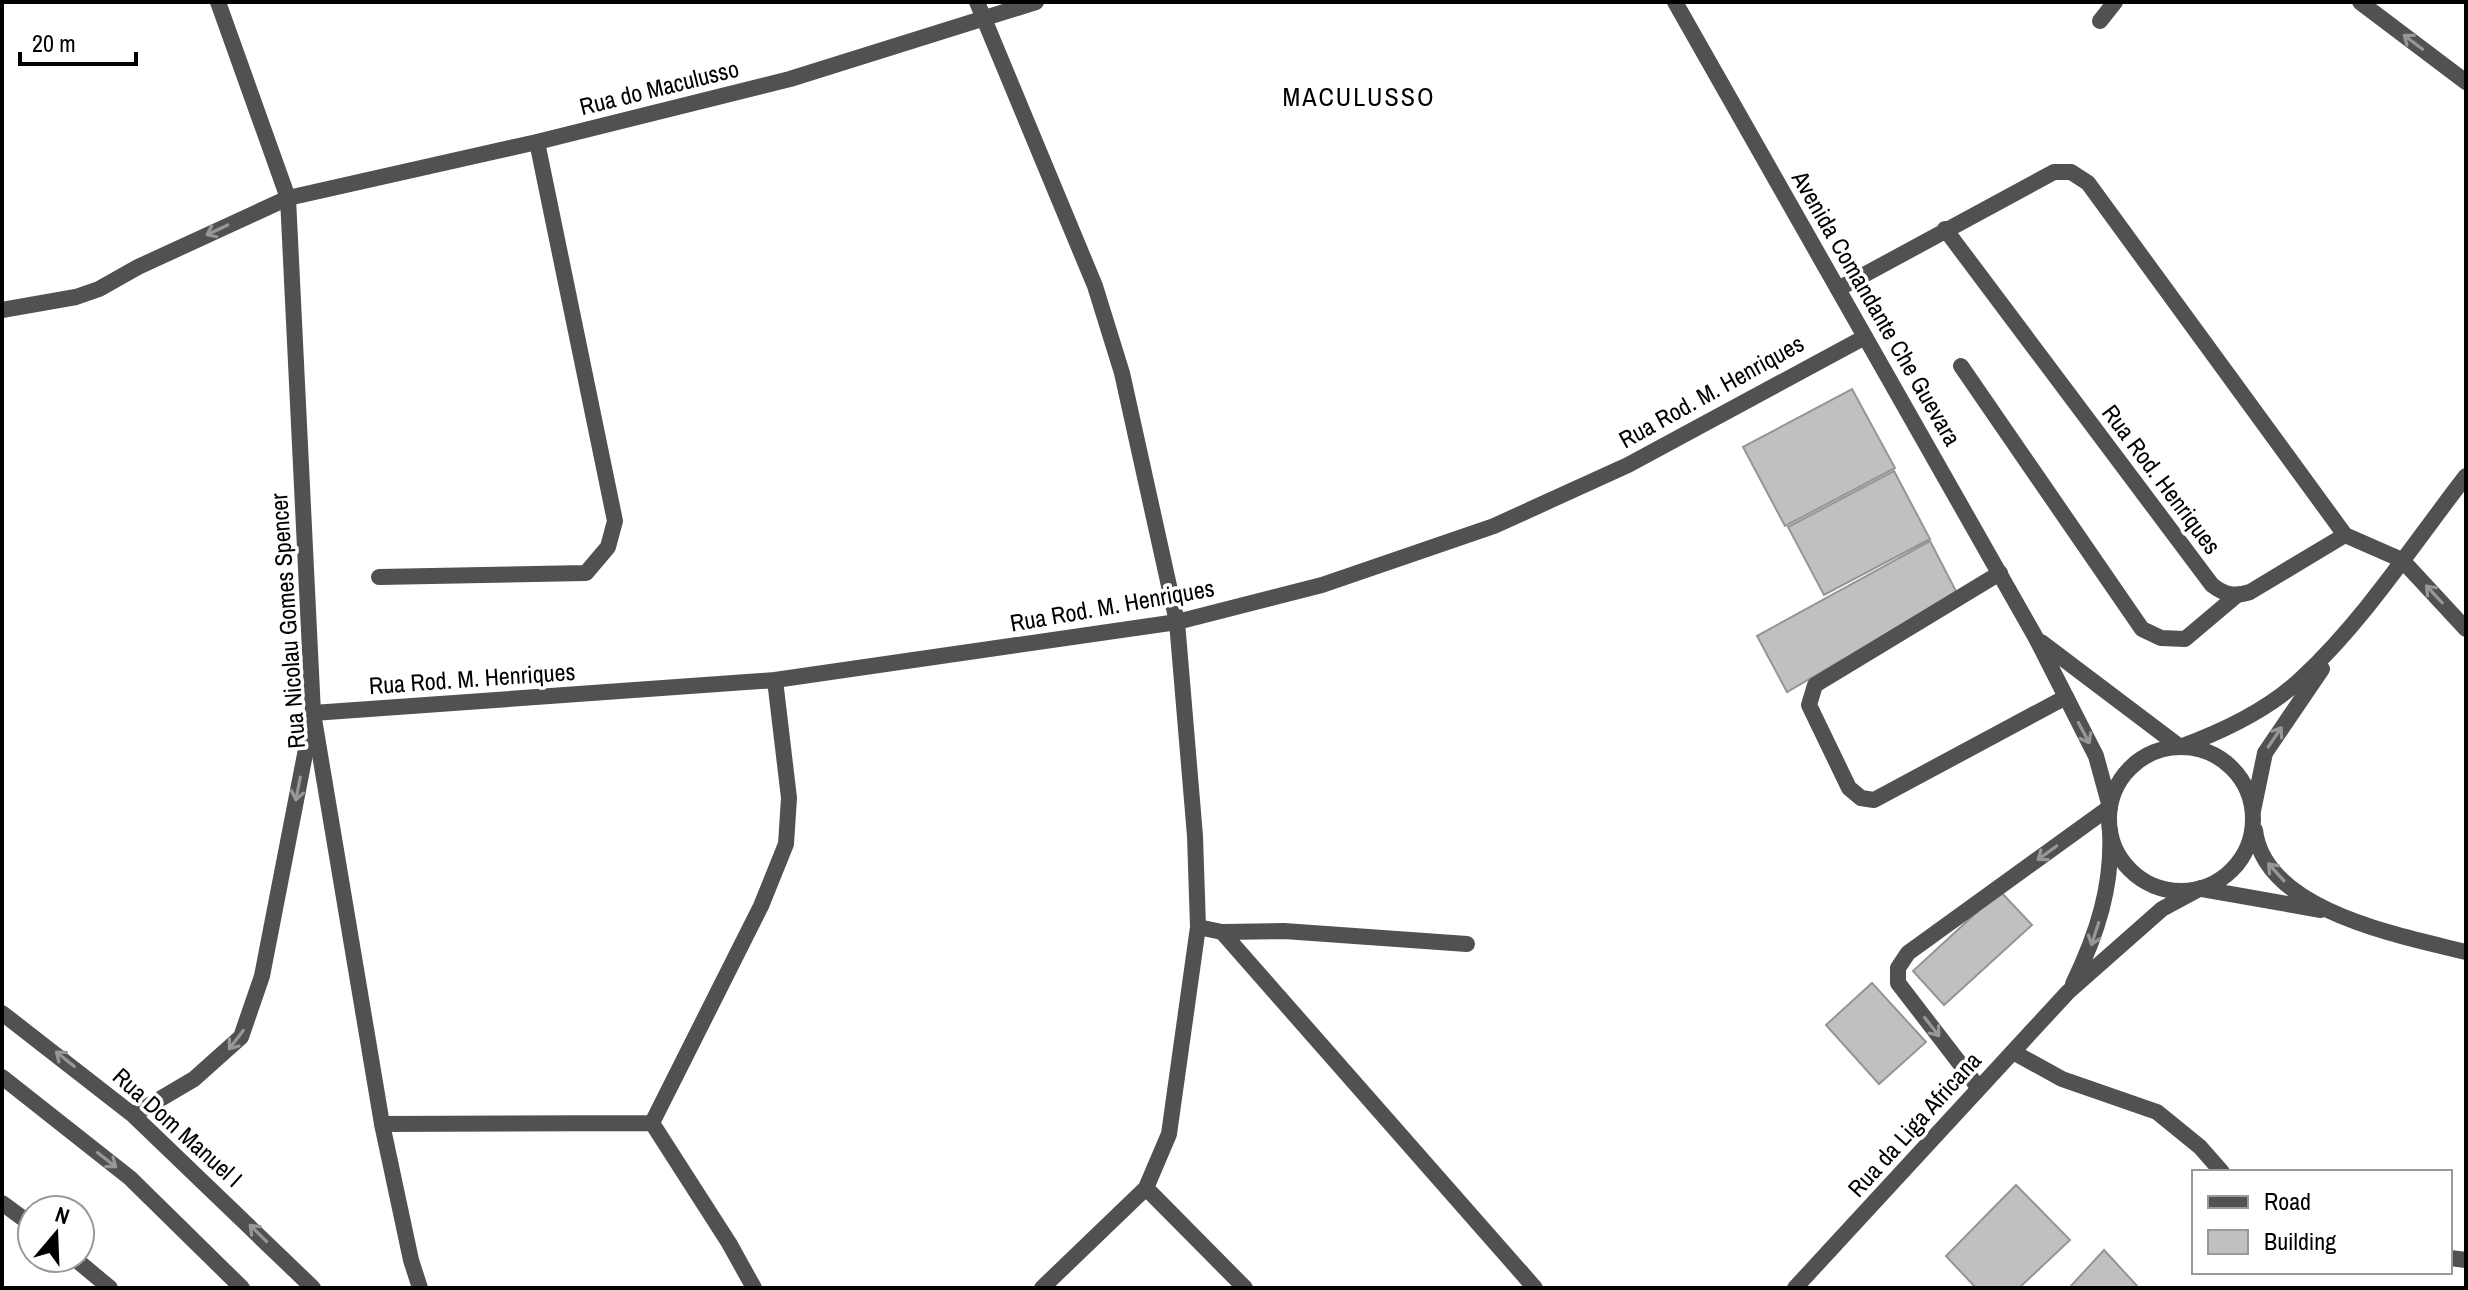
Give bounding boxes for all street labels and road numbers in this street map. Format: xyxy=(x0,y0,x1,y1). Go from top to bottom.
street label: Rua do Maculusso xyxy=(576,52,742,122)
street label: Avenida Comandante Che Guevara xyxy=(1785,164,1969,451)
street label: Rua Rod. M. Henriques xyxy=(1613,327,1809,455)
street label: Rua Rod. Henriques xyxy=(2095,398,2229,560)
street label: Rua Nicolau Gomes Spencer xyxy=(262,492,312,750)
street label: Rua Rod. M. Henriques xyxy=(1007,571,1217,639)
street label: Rua Rod. M. Henriques xyxy=(368,655,576,701)
street label: Rua da Liga Africana xyxy=(1840,1045,1988,1203)
street label: Rua Dom Manuel I xyxy=(106,1060,250,1194)

